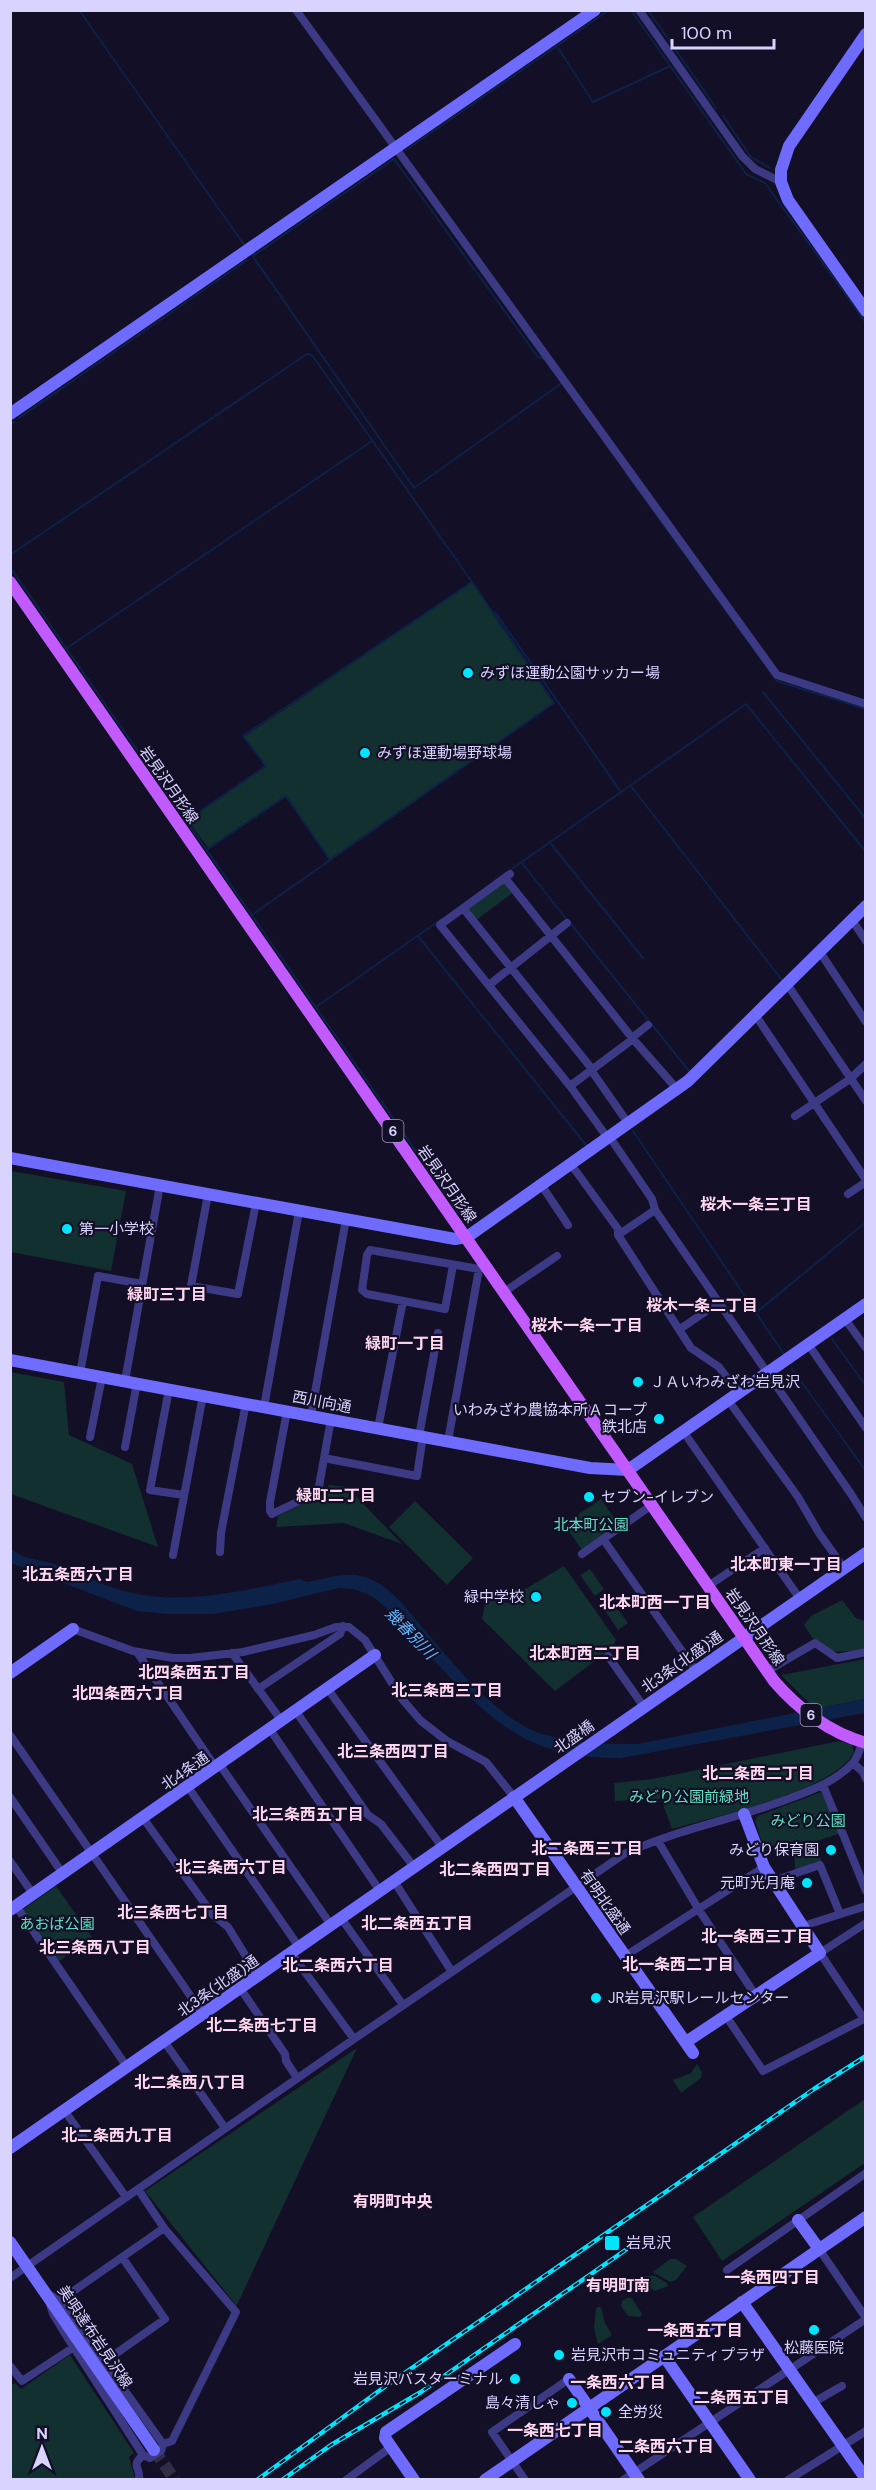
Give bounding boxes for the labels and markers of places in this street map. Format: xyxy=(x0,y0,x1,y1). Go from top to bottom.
place label: みずほ運動公園サッカー場 xyxy=(480,663,660,683)
marker: みずほ運動公園サッカー場 xyxy=(461,666,475,680)
place label: みずほ運動場野球場 xyxy=(377,743,512,763)
marker: みずほ運動場野球場 xyxy=(358,746,372,760)
place label: 第一小学校 xyxy=(79,1219,154,1239)
marker: 第一小学校 xyxy=(60,1222,74,1236)
place label: ＪＡいわみざわ岩見沢 xyxy=(650,1372,800,1392)
marker: ＪＡいわみざわ岩見沢 xyxy=(631,1375,645,1389)
place label: いわみざわ農協本所Ａコープ 鉄北店 xyxy=(453,1400,647,1437)
marker: いわみざわ農協本所Ａコープ 鉄北店 xyxy=(652,1412,666,1426)
place label: セブン-イレブン xyxy=(601,1487,714,1507)
marker: セブン-イレブン xyxy=(582,1490,596,1504)
place label: 緑中学校 xyxy=(464,1587,524,1607)
marker: 緑中学校 xyxy=(529,1590,543,1604)
place label: みどり保育園 xyxy=(729,1840,819,1860)
marker: みどり保育園 xyxy=(824,1843,838,1857)
place label: 元町光月庵 xyxy=(720,1873,795,1893)
marker: 元町光月庵 xyxy=(800,1876,814,1890)
place label: JR岩見沢駅レールセンター xyxy=(608,1988,789,2008)
marker: JR岩見沢駅レールセンター xyxy=(589,1991,603,2005)
place label: 岩見沢 xyxy=(626,2233,671,2253)
marker: 岩見沢 xyxy=(603,2234,621,2252)
marker: 松藤医院 xyxy=(807,2323,821,2337)
place label: 松藤医院 xyxy=(784,2338,844,2358)
place label: 岩見沢市コミュニティプラザ xyxy=(571,2345,765,2365)
marker: 岩見沢市コミュニティプラザ xyxy=(552,2348,566,2362)
place label: 岩見沢バスターミナル xyxy=(353,2369,503,2389)
marker: 岩見沢バスターミナル xyxy=(508,2372,522,2386)
place label: 島々清しゃ xyxy=(485,2393,560,2413)
marker: 島々清しゃ xyxy=(565,2396,579,2410)
place label: 全労災 xyxy=(618,2402,663,2422)
marker: 全労災 xyxy=(599,2405,613,2419)

